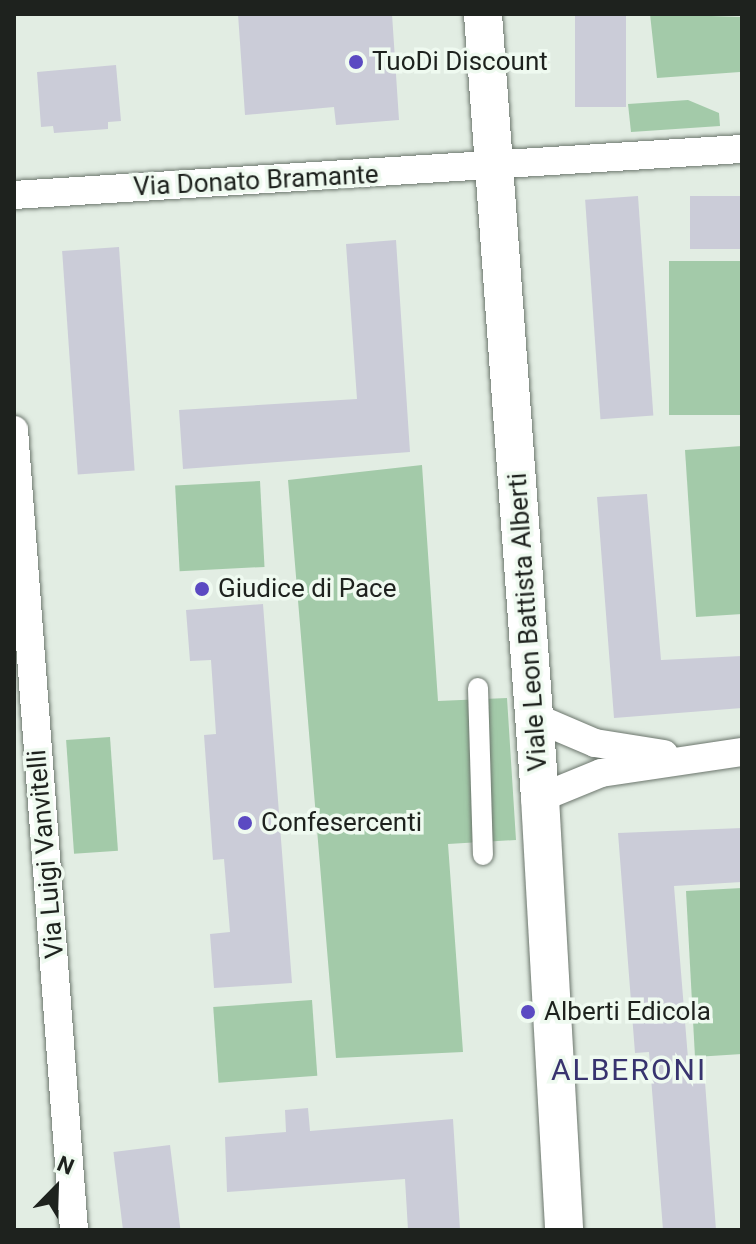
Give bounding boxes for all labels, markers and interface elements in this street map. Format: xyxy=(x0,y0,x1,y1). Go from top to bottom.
place label: TuoDi Discount xyxy=(372,46,548,78)
marker: TuoDi Discount xyxy=(347,53,365,71)
street label: Via Donato Bramante xyxy=(133,159,379,203)
street label: Viale Leon Battista Alberti xyxy=(502,472,554,772)
place label: Giudice di Pace xyxy=(218,573,396,605)
marker: Giudice di Pace xyxy=(193,580,211,598)
street label: Via Luigi Vanvitelli xyxy=(21,748,71,960)
place label: Confesercenti xyxy=(261,807,422,839)
marker: Confesercenti xyxy=(236,814,254,832)
place label: Alberti Edicola xyxy=(544,996,711,1028)
marker: Alberti Edicola xyxy=(519,1003,537,1021)
district label: ALBERONI xyxy=(551,1052,707,1088)
north arrow xyxy=(16,1148,96,1228)
text: N xyxy=(54,1151,78,1180)

